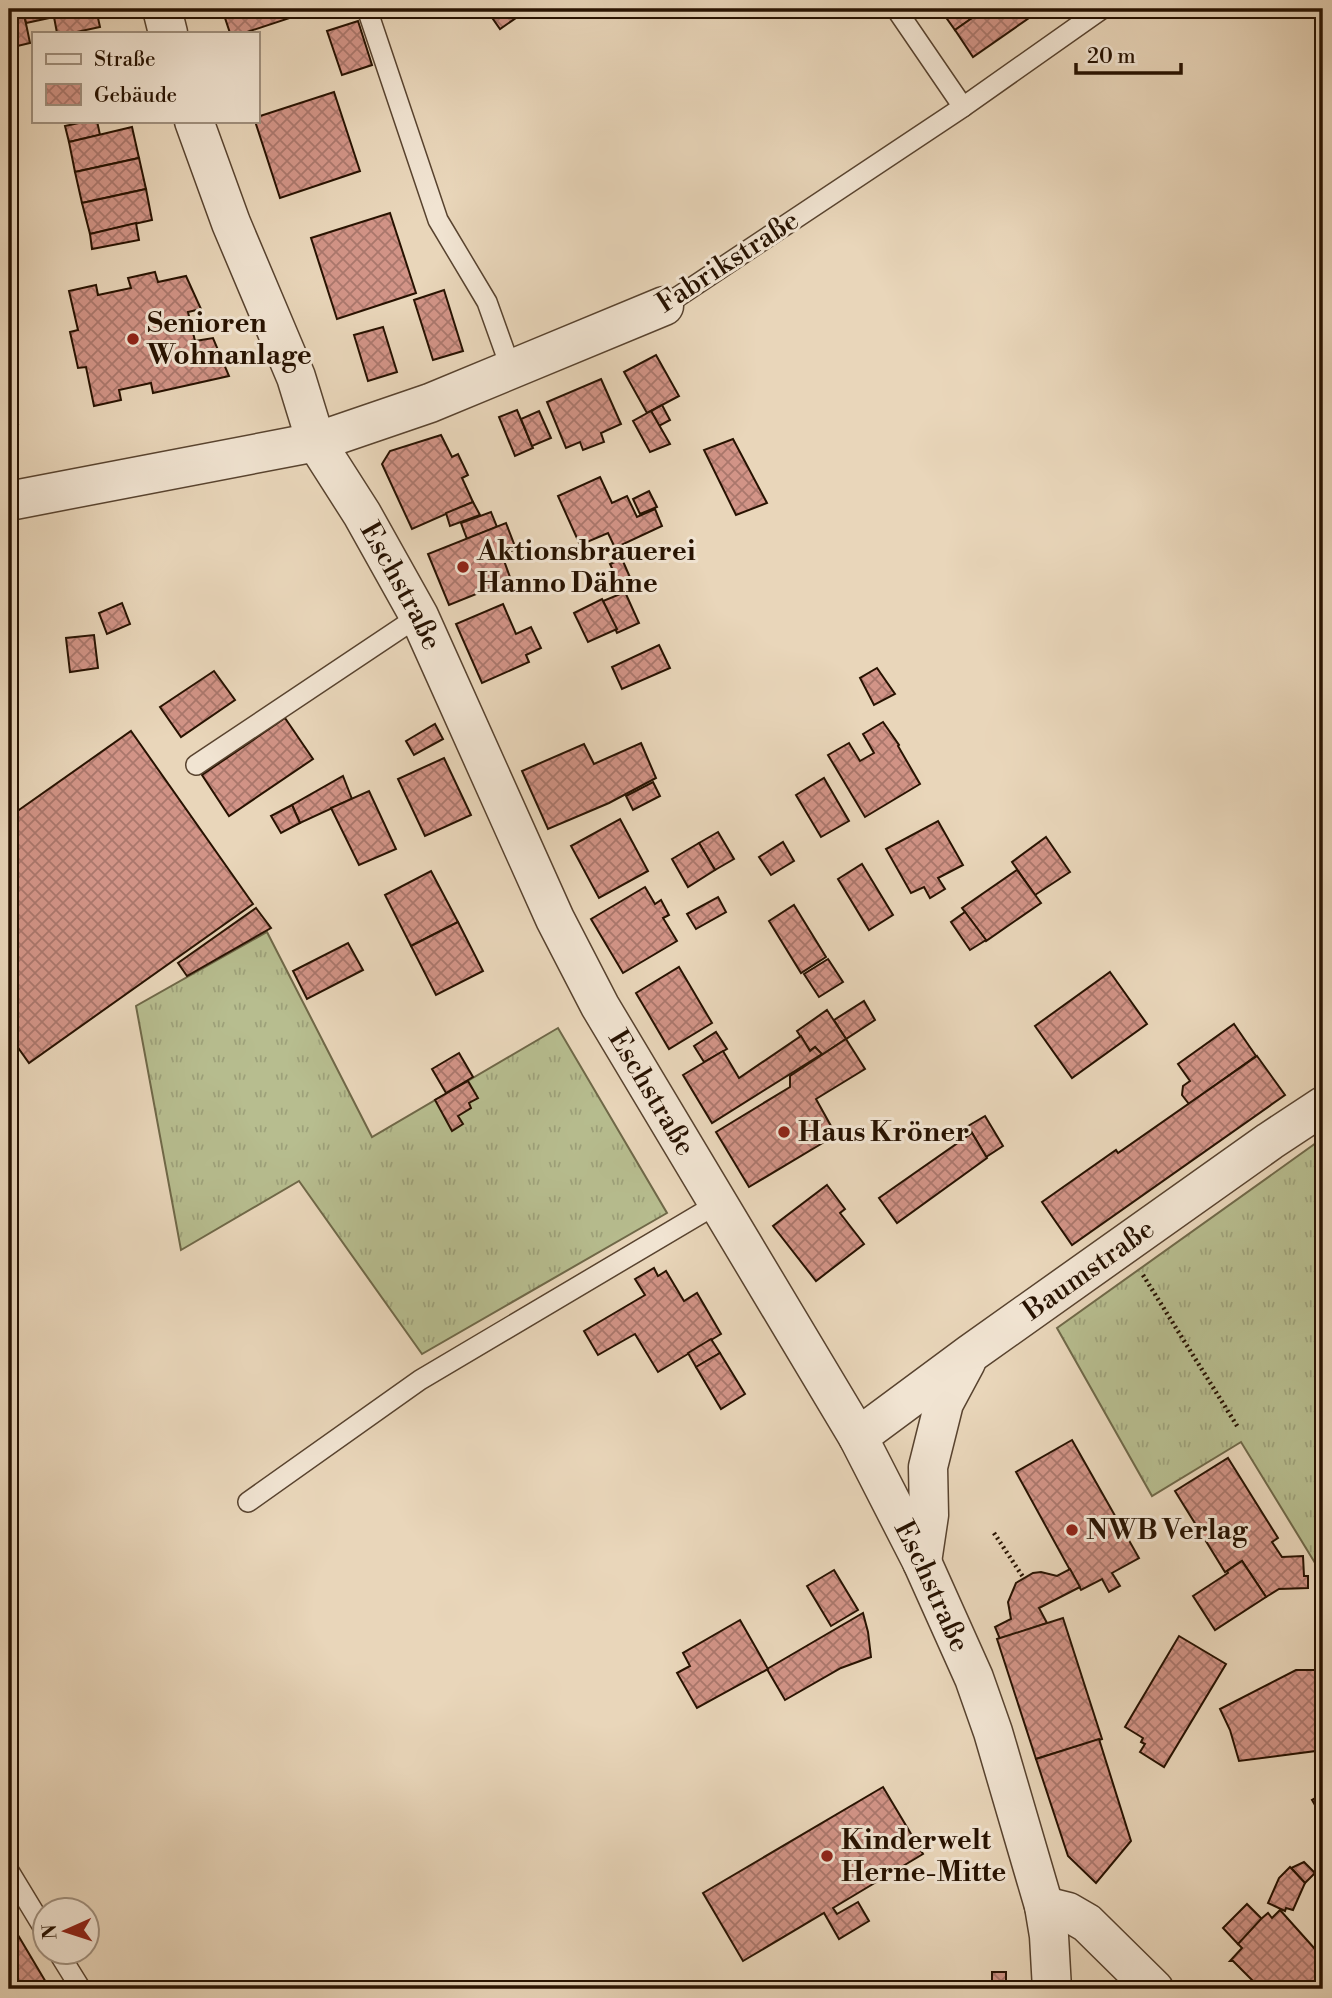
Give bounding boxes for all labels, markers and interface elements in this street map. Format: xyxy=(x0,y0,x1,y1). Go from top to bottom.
legend xyxy=(32,32,259,122)
scale bar xyxy=(1076,32,1182,76)
text: 20 m xyxy=(1087,44,1136,70)
text: Straße xyxy=(94,47,156,73)
text: Gebäude xyxy=(94,83,177,109)
street label: Fabrikstraße xyxy=(650,203,806,321)
place label: Senioren Wohnanlage xyxy=(146,306,312,373)
marker: Senioren Wohnanlage xyxy=(125,331,141,347)
street label: Eschstraße xyxy=(352,516,449,655)
place label: Aktionsbrauerei Hanno Dähne xyxy=(476,534,696,601)
marker: Aktionsbrauerei Hanno Dähne xyxy=(455,559,471,575)
street label: Eschstraße xyxy=(601,1023,703,1162)
place label: Haus Kröner xyxy=(798,1115,969,1150)
marker: Haus Kröner xyxy=(776,1124,792,1140)
street label: Baumstraße xyxy=(1015,1211,1161,1329)
place label: NWB Verlag xyxy=(1086,1513,1249,1548)
street label: Eschstraße xyxy=(886,1515,977,1657)
marker: NWB Verlag xyxy=(1064,1522,1080,1538)
place label: Kinderwelt Herne-Mitte xyxy=(841,1823,1006,1890)
marker: Kinderwelt Herne-Mitte xyxy=(819,1848,835,1864)
north arrow xyxy=(32,1896,102,1966)
text: N xyxy=(38,1924,62,1940)

